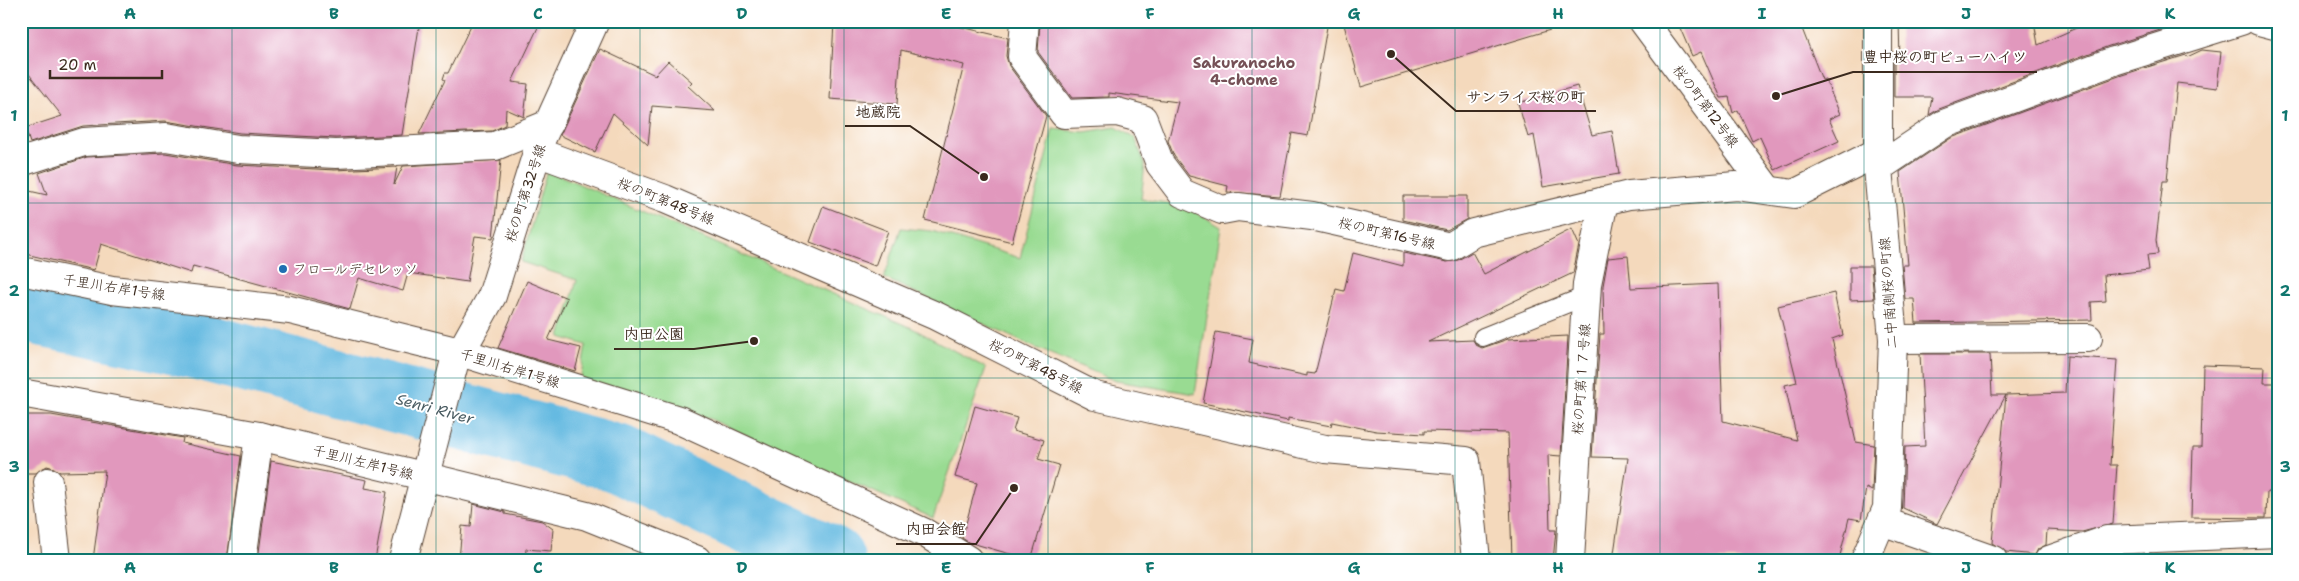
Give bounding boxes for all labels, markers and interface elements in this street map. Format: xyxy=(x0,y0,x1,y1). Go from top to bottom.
text: A xyxy=(124,3,136,24)
text: B xyxy=(329,3,339,24)
text: C xyxy=(533,3,543,24)
text: D xyxy=(736,3,748,24)
text: E xyxy=(941,3,951,24)
text: F xyxy=(1145,3,1155,24)
text: G xyxy=(1348,3,1361,24)
text: H xyxy=(1552,3,1564,24)
text: I xyxy=(1758,3,1767,24)
text: J xyxy=(1961,3,1971,24)
text: K xyxy=(2165,3,2176,24)
callout: 豊中桜の町ビューハイツ xyxy=(1853,42,2037,72)
text: 豊中桜の町ビューハイツ xyxy=(1863,47,2027,67)
scale bar xyxy=(50,48,162,80)
district label: Sakuranocho 4-chome xyxy=(1193,53,1295,90)
text: 20 m xyxy=(58,55,97,75)
street label: 桜の町第12号線 xyxy=(1669,61,1743,151)
callout: サンライズ桜の町 xyxy=(1456,81,1596,111)
text: サンライズ桜の町 xyxy=(1466,87,1586,107)
callout: 地蔵院 xyxy=(845,96,910,126)
text: 地蔵院 xyxy=(855,102,901,122)
text: 1 xyxy=(10,105,18,126)
text: 1 xyxy=(2281,105,2289,126)
street label: 桜の町第32号線 xyxy=(501,141,549,245)
street label: 桜の町第48号線 xyxy=(615,173,717,229)
street label: 桜の町第16号線 xyxy=(1337,213,1437,253)
street label: 二中南側桜の町線 xyxy=(1875,237,1901,349)
place label: フロールデセレッソ xyxy=(293,260,418,278)
marker: フロールデセレッソ xyxy=(277,263,289,275)
street label: 千里川右岸1号線 xyxy=(61,270,167,304)
text: 2 xyxy=(8,280,20,301)
text: 2 xyxy=(2279,280,2291,301)
callout: 内田公園 xyxy=(614,319,694,349)
street label: 桜の町第１７号線 xyxy=(1568,323,1594,435)
text: 内田公園 xyxy=(624,324,684,344)
street label: 桜の町第48号線 xyxy=(986,335,1086,397)
street label: 千里川右岸1号線 xyxy=(458,344,562,392)
water label: Senri River xyxy=(394,389,477,429)
street label: 千里川左岸1号線 xyxy=(310,441,416,483)
text: 3 xyxy=(8,456,20,477)
text: 3 xyxy=(2279,456,2291,477)
callout: 内田会館 xyxy=(896,514,976,544)
text: 内田会館 xyxy=(906,519,966,539)
text: A xyxy=(124,557,136,578)
text: B xyxy=(329,557,339,578)
text: C xyxy=(533,557,543,578)
text: D xyxy=(736,557,748,578)
text: E xyxy=(941,557,951,578)
text: F xyxy=(1145,557,1155,578)
text: G xyxy=(1348,557,1361,578)
text: H xyxy=(1552,557,1564,578)
text: I xyxy=(1758,557,1767,578)
text: J xyxy=(1961,557,1971,578)
text: K xyxy=(2165,557,2176,578)

